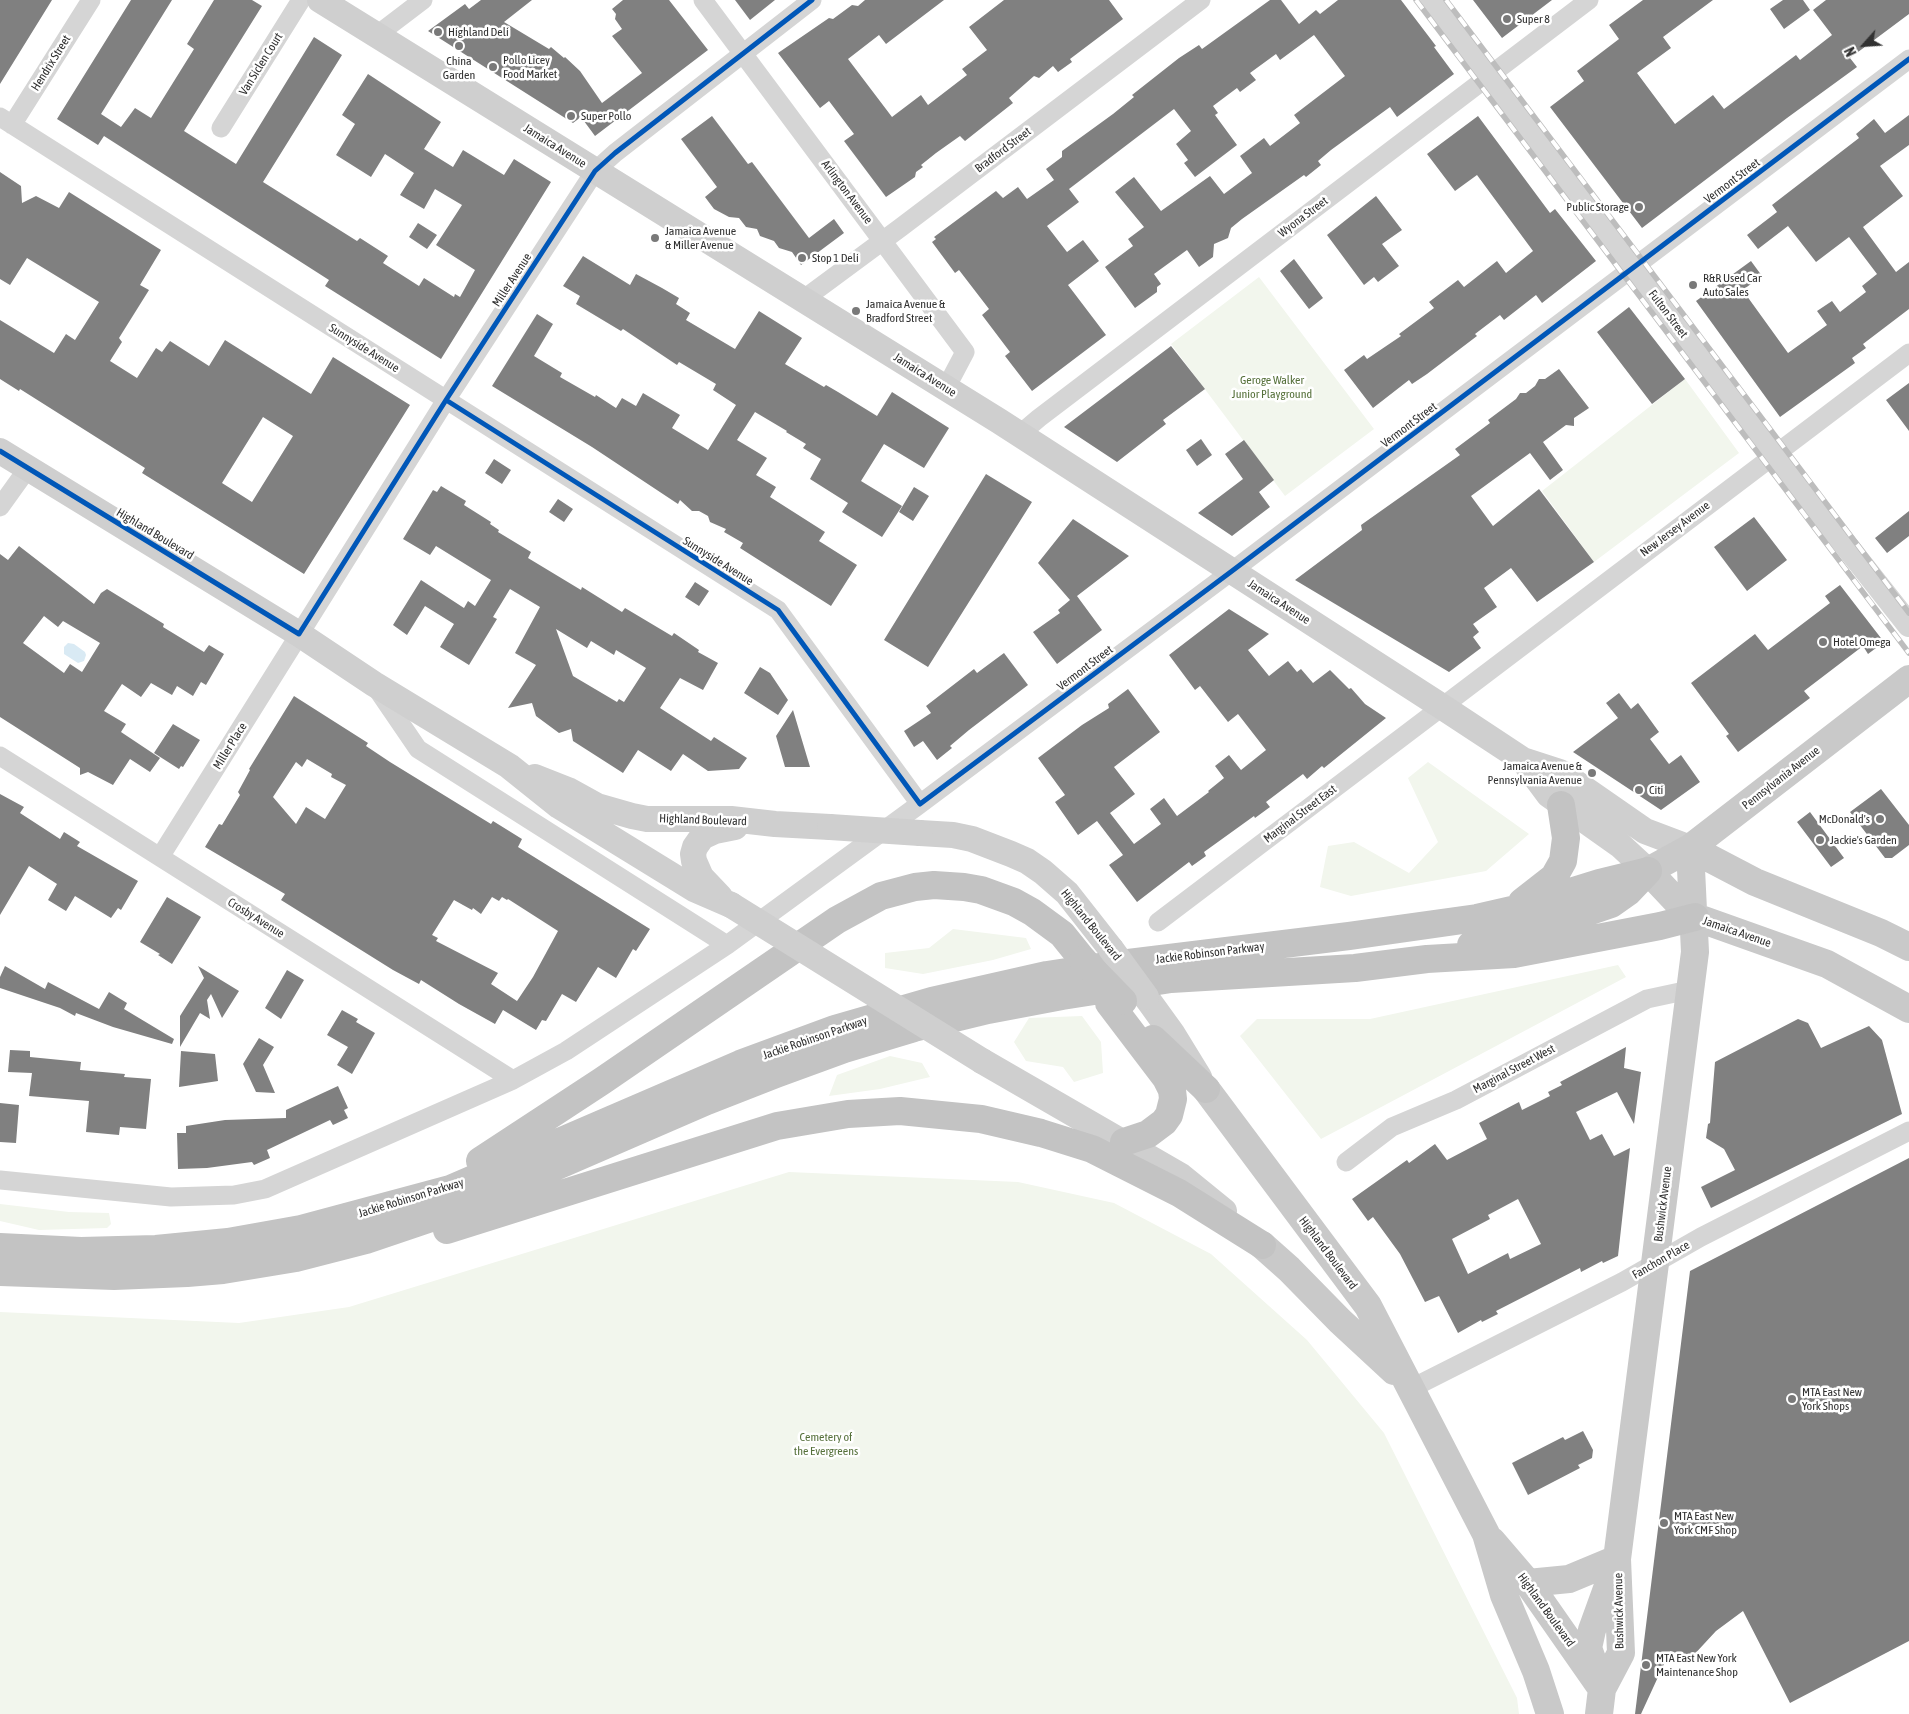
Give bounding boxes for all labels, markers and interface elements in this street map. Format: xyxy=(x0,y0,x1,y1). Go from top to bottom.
place label: Super 8 xyxy=(1517,12,1550,26)
marker: Super 8 xyxy=(1501,13,1513,25)
north arrow xyxy=(1839,20,1889,70)
place label: Highland Deli xyxy=(448,25,509,39)
marker: Highland Deli xyxy=(432,26,444,38)
street label: Van Siclen Court xyxy=(236,30,286,98)
street label: Hendrix Street xyxy=(28,32,74,94)
marker: China Garden xyxy=(453,40,465,52)
text: N xyxy=(1842,44,1860,59)
place label: Pollo Licey Food Market xyxy=(503,53,557,81)
place label: China Garden xyxy=(443,54,475,82)
marker: Pollo Licey Food Market xyxy=(487,61,499,73)
place label: Super Pollo xyxy=(581,109,631,123)
marker: Super Pollo xyxy=(565,110,577,122)
street label: Jamaica Avenue xyxy=(521,121,589,171)
street label: Bradford Street xyxy=(972,124,1034,176)
street label: Vermont Street xyxy=(1701,155,1763,207)
street label: Arlington Avenue xyxy=(818,157,876,227)
street label: Wyona Street xyxy=(1275,194,1331,240)
place label: Public Storage xyxy=(1566,200,1629,214)
marker: Public Storage xyxy=(1633,201,1645,213)
place label: Jamaica Avenue & Miller Avenue xyxy=(665,224,736,252)
marker: Jamaica Avenue & Miller Avenue xyxy=(649,232,661,244)
street label: Miller Avenue xyxy=(489,251,535,309)
place label: Stop 1 Deli xyxy=(812,251,859,265)
marker: Stop 1 Deli xyxy=(796,252,808,264)
place label: R&R Used Car Auto Sales xyxy=(1703,271,1761,299)
marker: R&R Used Car Auto Sales xyxy=(1687,279,1699,291)
street label: Fulton Street xyxy=(1645,287,1691,341)
place label: Jamaica Avenue & Bradford Street xyxy=(866,297,945,325)
marker: Jamaica Avenue & Bradford Street xyxy=(850,305,862,317)
street label: Sunnyside Avenue xyxy=(326,321,402,375)
street label: Jamaica Avenue xyxy=(891,350,959,400)
park label: Geroge Walker Junior Playground xyxy=(1232,373,1312,401)
street label: Vermont Street xyxy=(1378,399,1440,451)
street label: New Jersey Avenue xyxy=(1637,498,1713,560)
street label: Highland Boulevard xyxy=(114,505,196,563)
street label: Sunnyside Avenue xyxy=(680,534,756,588)
street label: Jamaica Avenue xyxy=(1245,577,1313,627)
place label: Hotel Omega xyxy=(1833,635,1891,649)
marker: Hotel Omega xyxy=(1817,636,1829,648)
street label: Vermont Street xyxy=(1054,642,1116,694)
street label: Miller Place xyxy=(210,720,250,772)
street label: Pennsylvania Avenue xyxy=(1739,743,1823,813)
place label: Jamaica Avenue & Pennsylvania Avenue xyxy=(1487,759,1582,787)
marker: Jamaica Avenue & Pennsylvania Avenue xyxy=(1586,767,1598,779)
street label: Marginal Street East xyxy=(1261,782,1339,846)
place label: Citi xyxy=(1649,783,1663,797)
marker: Citi xyxy=(1633,784,1645,796)
street label: Highland Boulevard xyxy=(659,811,747,829)
place label: McDonald's xyxy=(1819,812,1870,826)
marker: McDonald's xyxy=(1874,813,1886,825)
place label: Jackie's Garden xyxy=(1830,833,1897,847)
marker: Jackie's Garden xyxy=(1814,834,1826,846)
street label: Highland Boulevard xyxy=(1058,886,1124,964)
street label: Crosby Avenue xyxy=(225,895,287,941)
street label: Jamaica Avenue xyxy=(1701,914,1773,950)
street label: Jackie Robinson Parkway xyxy=(1155,939,1265,967)
street label: Jackie Robinson Parkway xyxy=(761,1013,869,1063)
street label: Marginal Street West xyxy=(1471,1041,1557,1097)
street label: Bushwick Avenue xyxy=(1651,1165,1675,1243)
street label: Jackie Robinson Parkway xyxy=(357,1175,465,1221)
street label: Highland Boulevard xyxy=(1296,1214,1360,1292)
street label: Fanchon Place xyxy=(1630,1238,1692,1282)
place label: MTA East New York Shops xyxy=(1802,1385,1862,1413)
marker: MTA East New York Shops xyxy=(1786,1393,1798,1405)
park label: Cemetery of the Evergreens xyxy=(794,1430,858,1458)
place label: MTA East New York CMF Shop xyxy=(1674,1509,1737,1537)
marker: MTA East New York CMF Shop xyxy=(1658,1517,1670,1529)
street label: Highland Boulevard xyxy=(1514,1570,1578,1650)
street label: Bushwick Avenue xyxy=(1611,1573,1627,1649)
place label: MTA East New York Maintenance Shop xyxy=(1656,1651,1738,1679)
marker: MTA East New York Maintenance Shop xyxy=(1640,1659,1652,1671)

